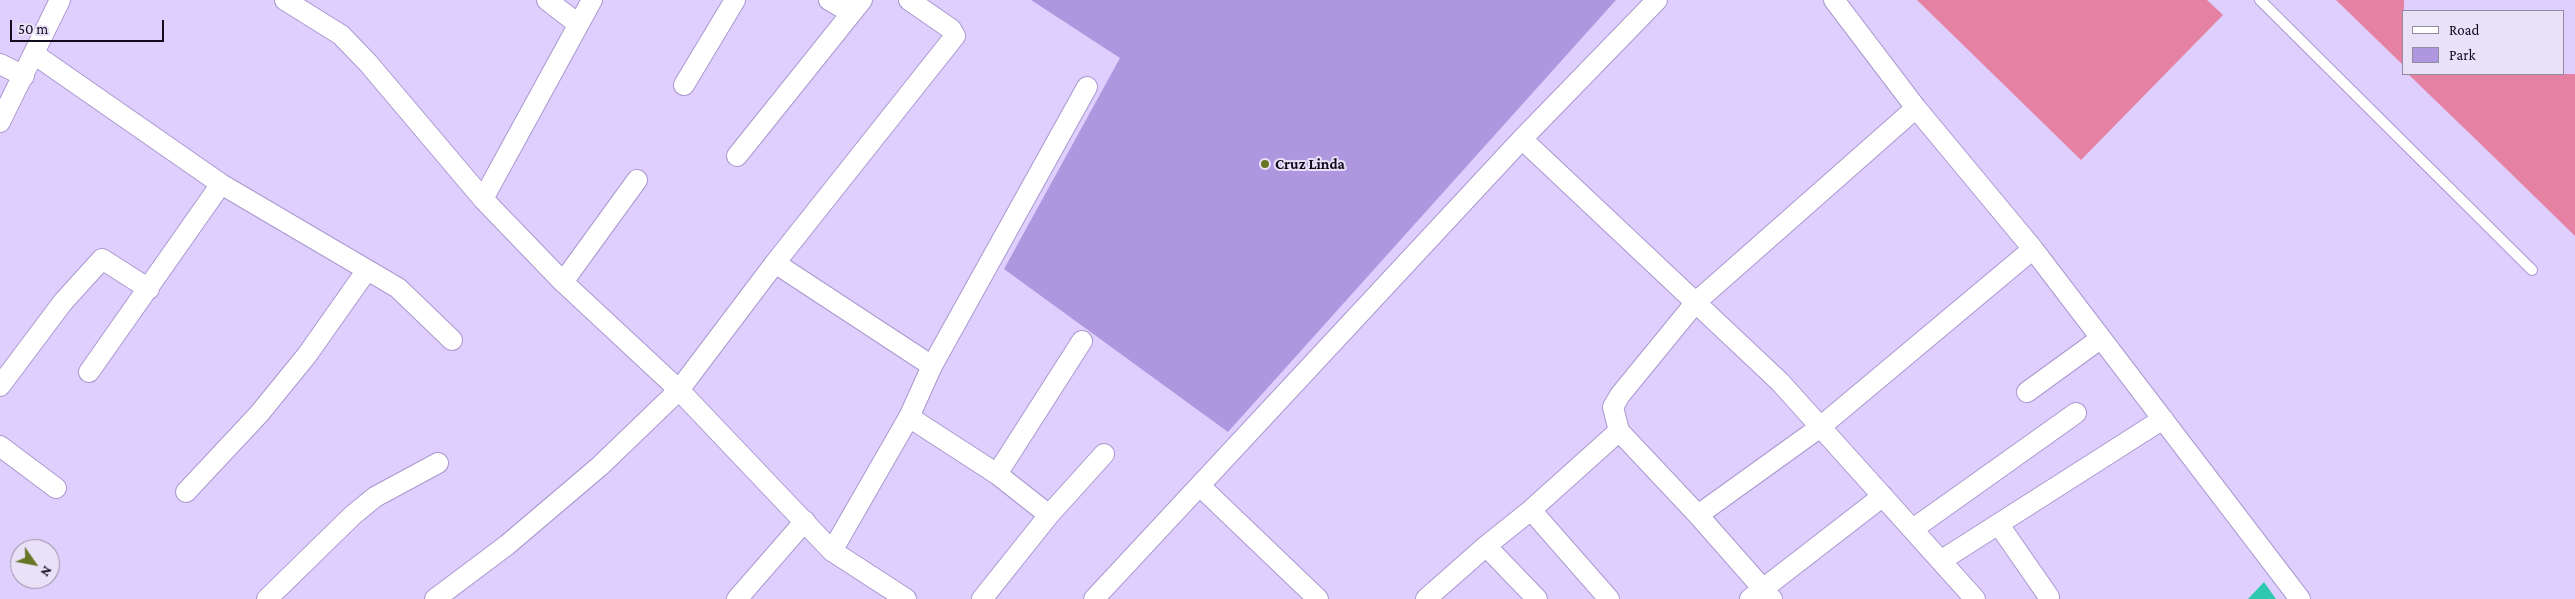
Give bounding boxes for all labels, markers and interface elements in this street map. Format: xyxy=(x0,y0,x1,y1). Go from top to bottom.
scale bar xyxy=(12,10,166,42)
legend xyxy=(2402,10,2565,75)
text: 50 m xyxy=(18,21,48,37)
text: Road xyxy=(2449,22,2479,38)
text: Park xyxy=(2449,47,2476,63)
place label: Cruz Linda xyxy=(1275,155,1345,173)
marker: Cruz Linda xyxy=(1259,158,1271,170)
north arrow xyxy=(10,539,60,589)
text: N xyxy=(37,563,56,580)

